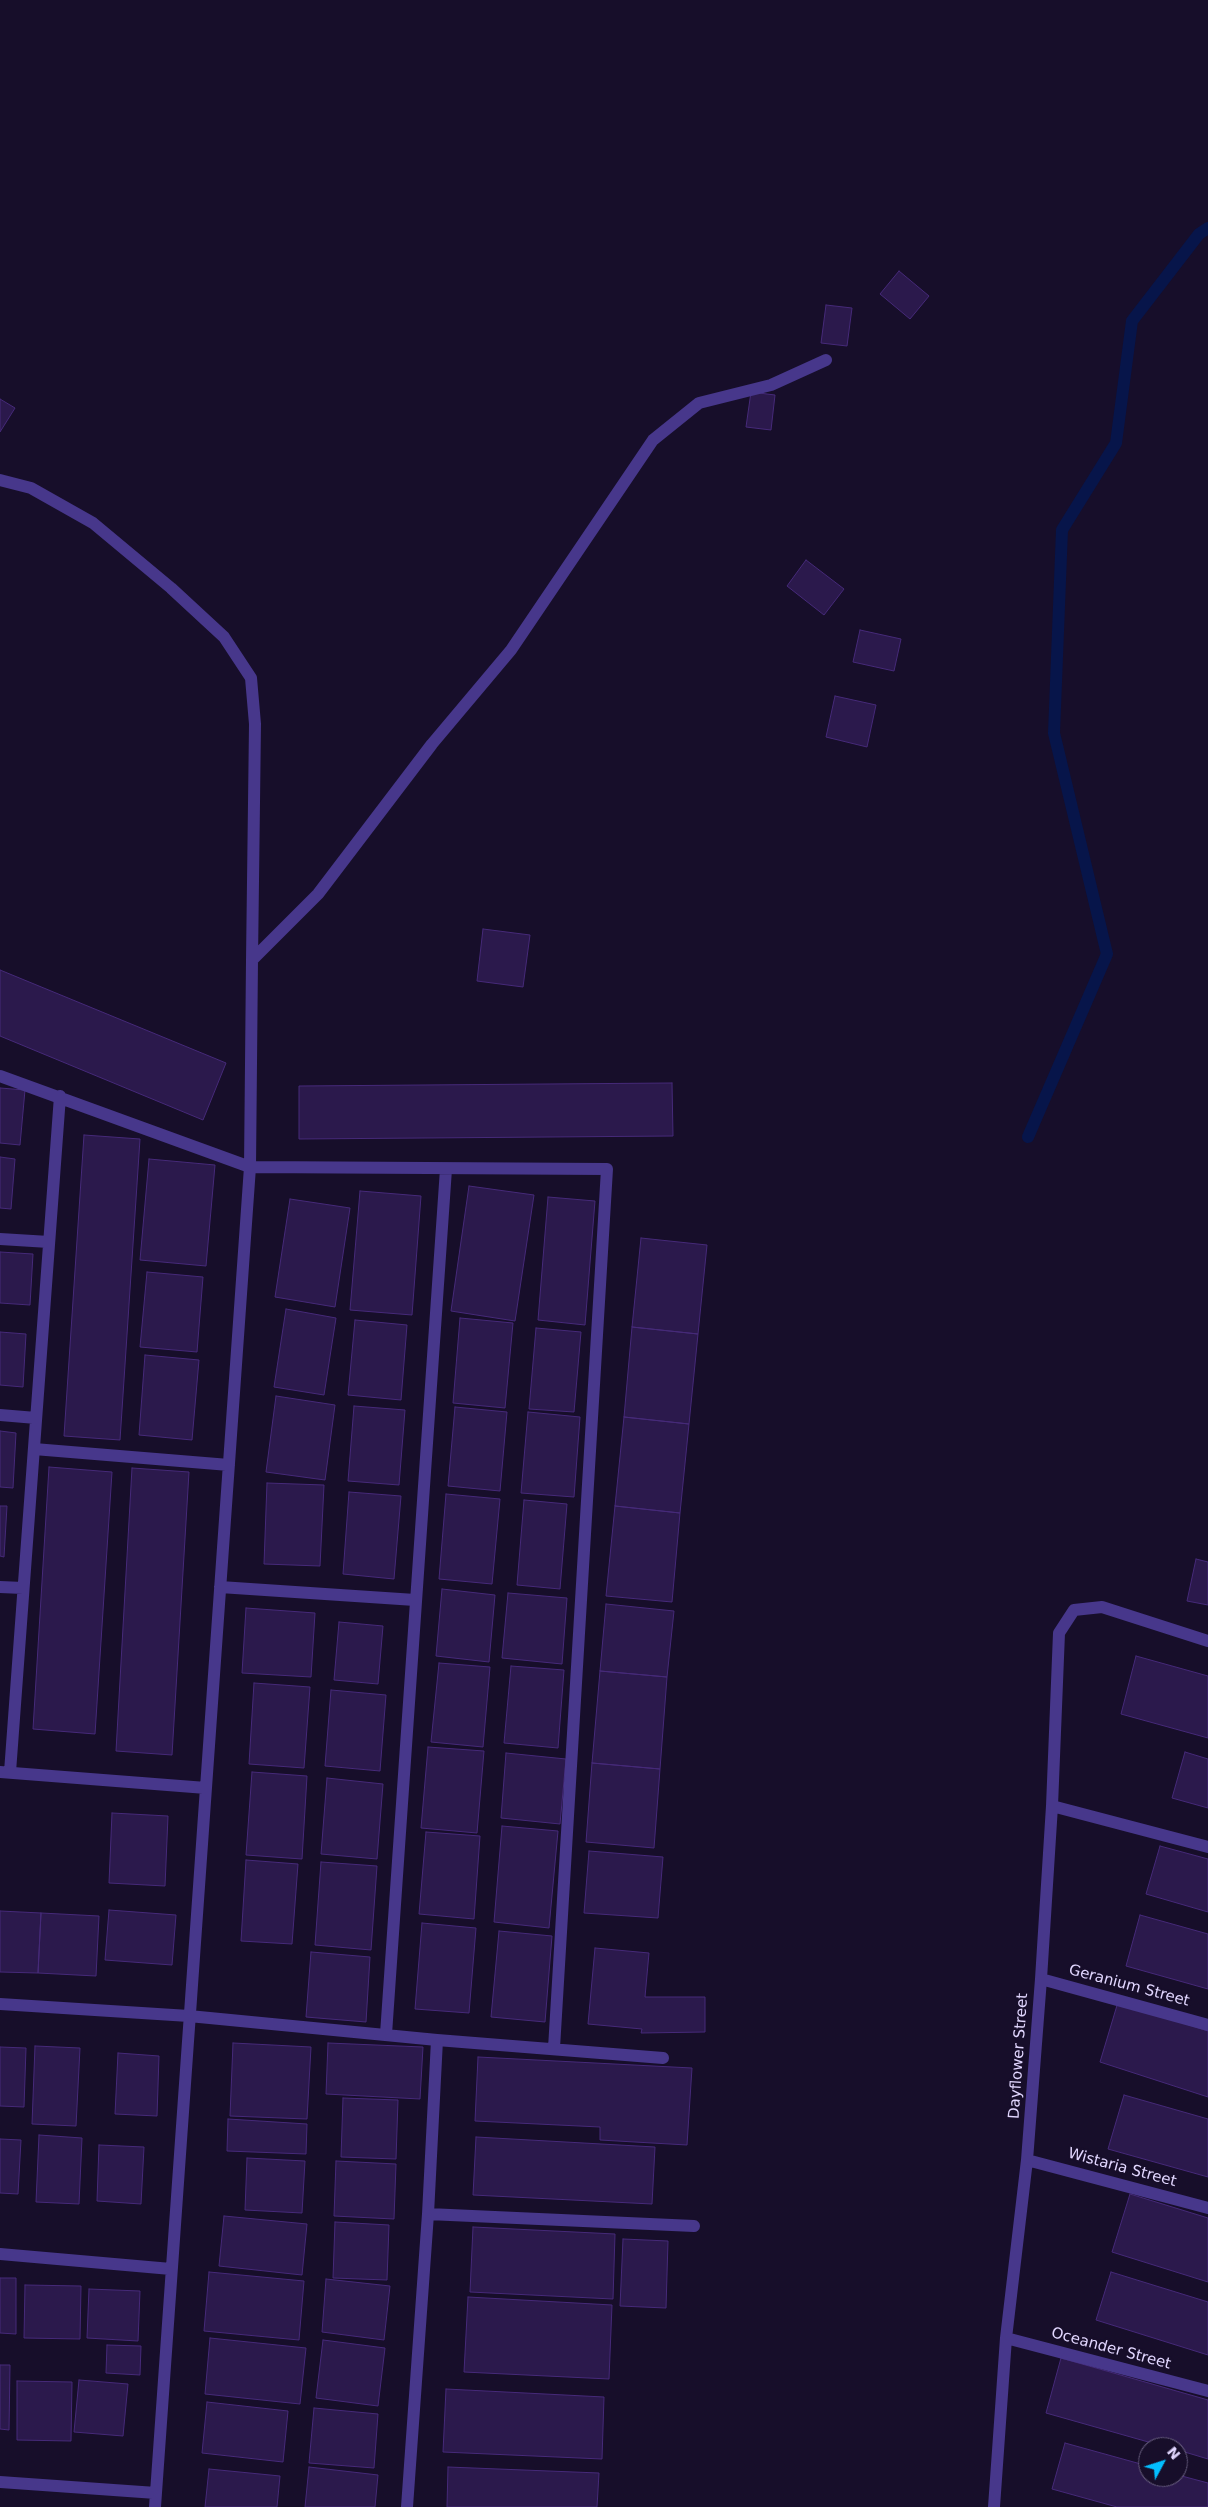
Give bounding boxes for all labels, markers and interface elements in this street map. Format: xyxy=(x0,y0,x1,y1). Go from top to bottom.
street label: Geranium Street xyxy=(1067,1961,1191,2011)
street label: Dayflower Street xyxy=(1006,1992,1032,2120)
street label: Wistaria Street xyxy=(1066,2145,1178,2191)
street label: Oceander Street xyxy=(1049,2324,1173,2374)
north arrow xyxy=(1138,2437,1188,2487)
text: N xyxy=(1164,2443,1184,2463)

